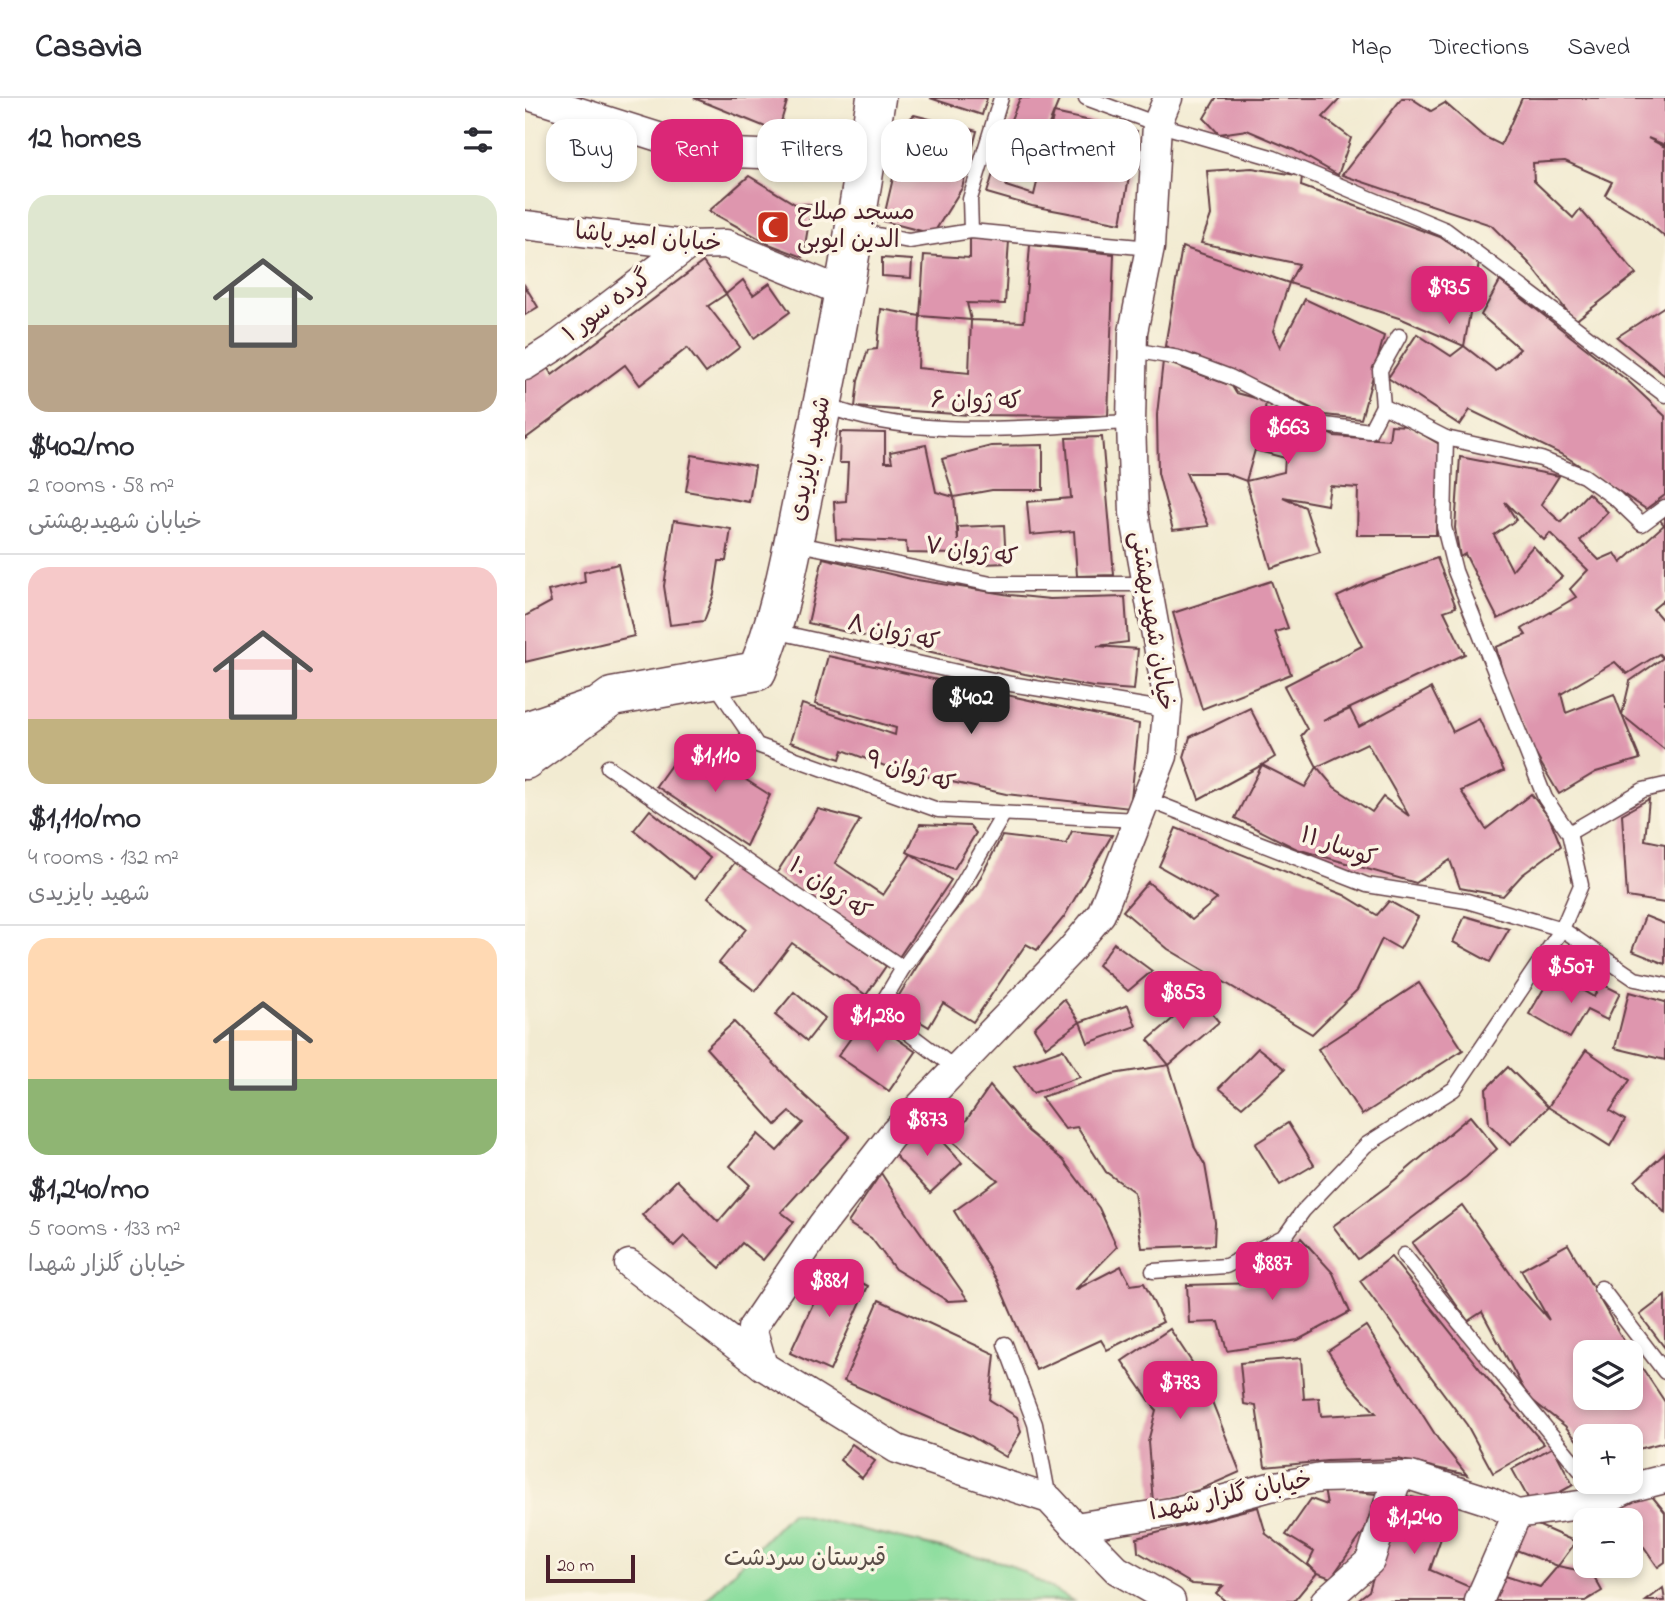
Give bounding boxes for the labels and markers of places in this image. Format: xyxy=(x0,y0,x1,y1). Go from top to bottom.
place label: مسجد صلاح الدین ایوبی xyxy=(797,196,915,259)
mosque icon: مسجد صلاح الدین ایوبی xyxy=(754,208,792,246)
pin: $935 xyxy=(1408,266,1490,326)
pin: $663 xyxy=(1247,406,1329,466)
pin: $402 xyxy=(930,676,1012,736)
pin: $1,110 xyxy=(658,734,772,794)
pin: $507 xyxy=(1530,946,1612,1005)
pin: $853 xyxy=(1142,972,1224,1031)
pin: $1,280 xyxy=(820,995,934,1054)
pin: $873 xyxy=(886,1098,968,1158)
pin: $887 xyxy=(1231,1242,1313,1302)
pin: $881 xyxy=(788,1260,870,1319)
pin: $783 xyxy=(1139,1362,1221,1421)
pin: $1,240 xyxy=(1357,1496,1471,1556)

